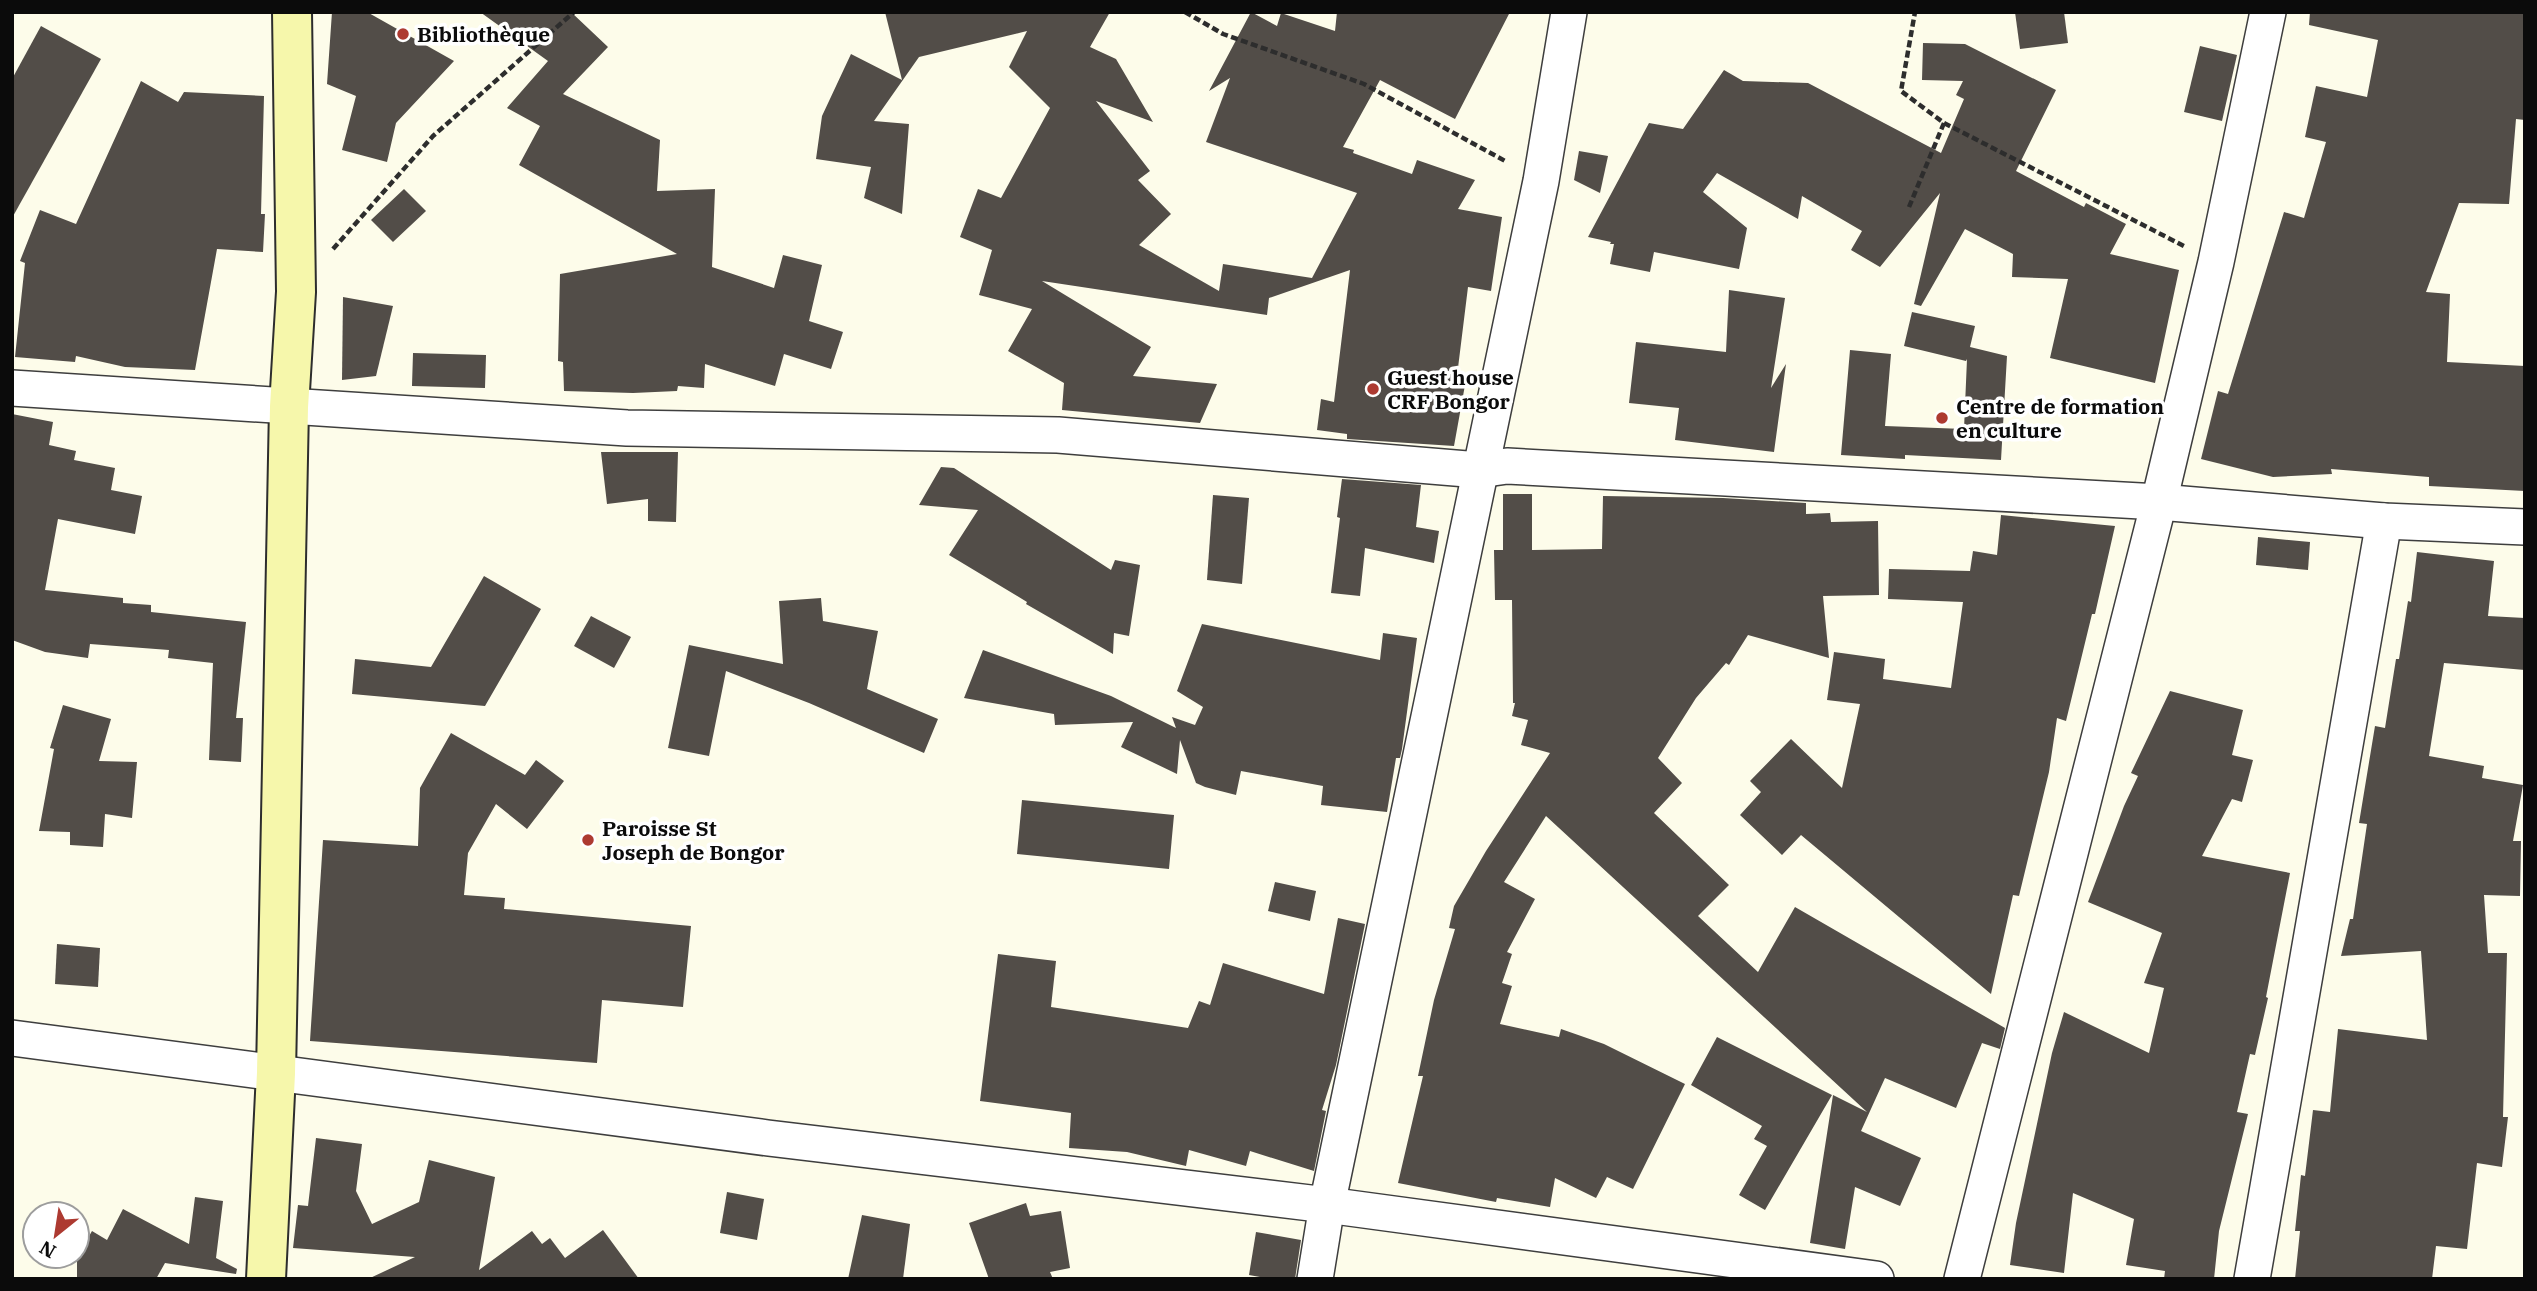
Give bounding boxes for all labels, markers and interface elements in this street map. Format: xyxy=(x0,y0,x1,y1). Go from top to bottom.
place label: Bibliothèque xyxy=(417,20,550,48)
marker: Bibliothèque xyxy=(395,26,411,42)
place label: Guest house CRF Bongor xyxy=(1387,363,1514,415)
marker: Guest house CRF Bongor xyxy=(1365,381,1381,397)
place label: Centre de formation en culture xyxy=(1956,392,2164,444)
marker: Centre de formation en culture xyxy=(1934,410,1950,426)
place label: Paroisse St Joseph de Bongor xyxy=(602,814,785,866)
marker: Paroisse St Joseph de Bongor xyxy=(580,832,596,848)
north arrow xyxy=(21,1200,91,1270)
text: N xyxy=(35,1236,60,1264)

